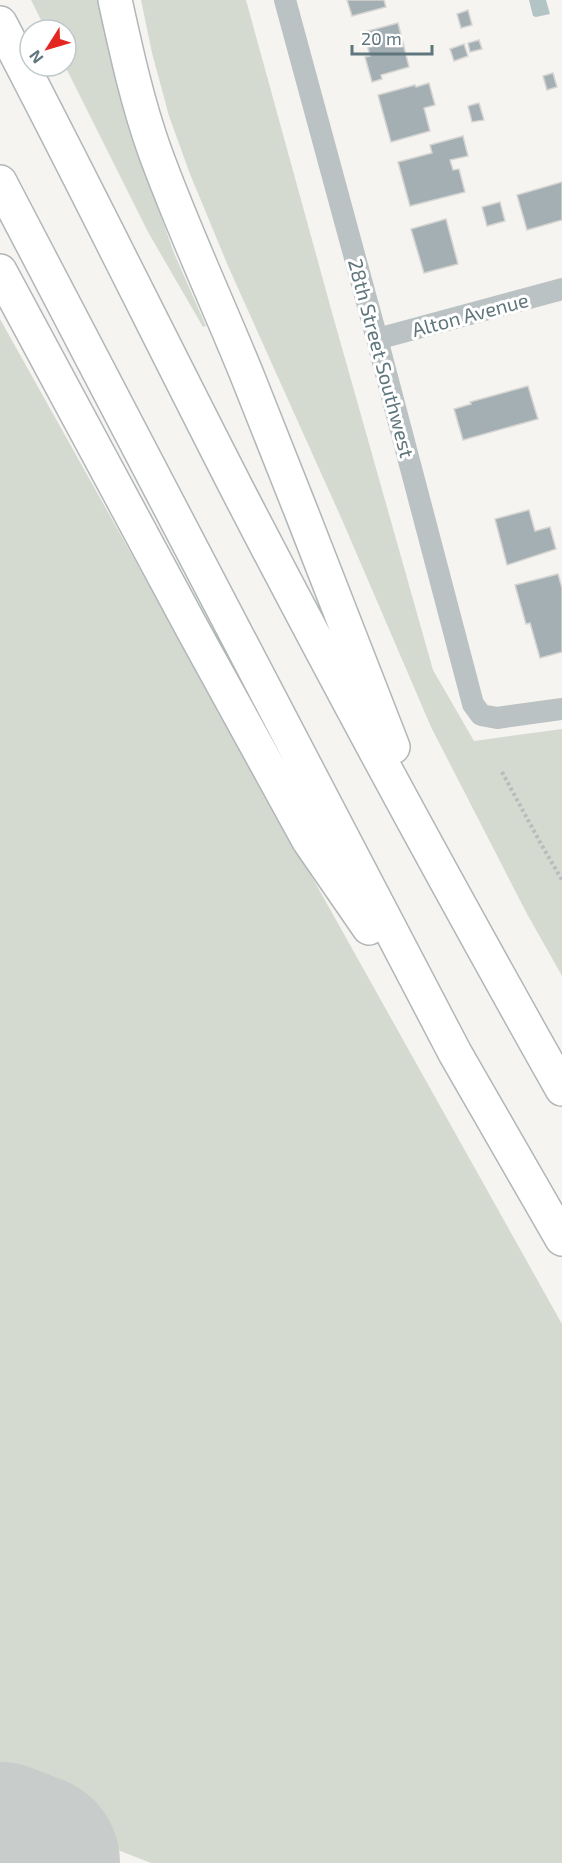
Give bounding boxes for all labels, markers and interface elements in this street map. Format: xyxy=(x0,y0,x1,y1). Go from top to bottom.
north arrow xyxy=(18,18,78,78)
scale bar xyxy=(352,18,432,56)
text: 20 m xyxy=(361,27,402,49)
text: N xyxy=(25,47,47,68)
street label: 28th Street Southwest xyxy=(344,256,420,461)
street label: Alton Avenue xyxy=(409,287,531,341)

